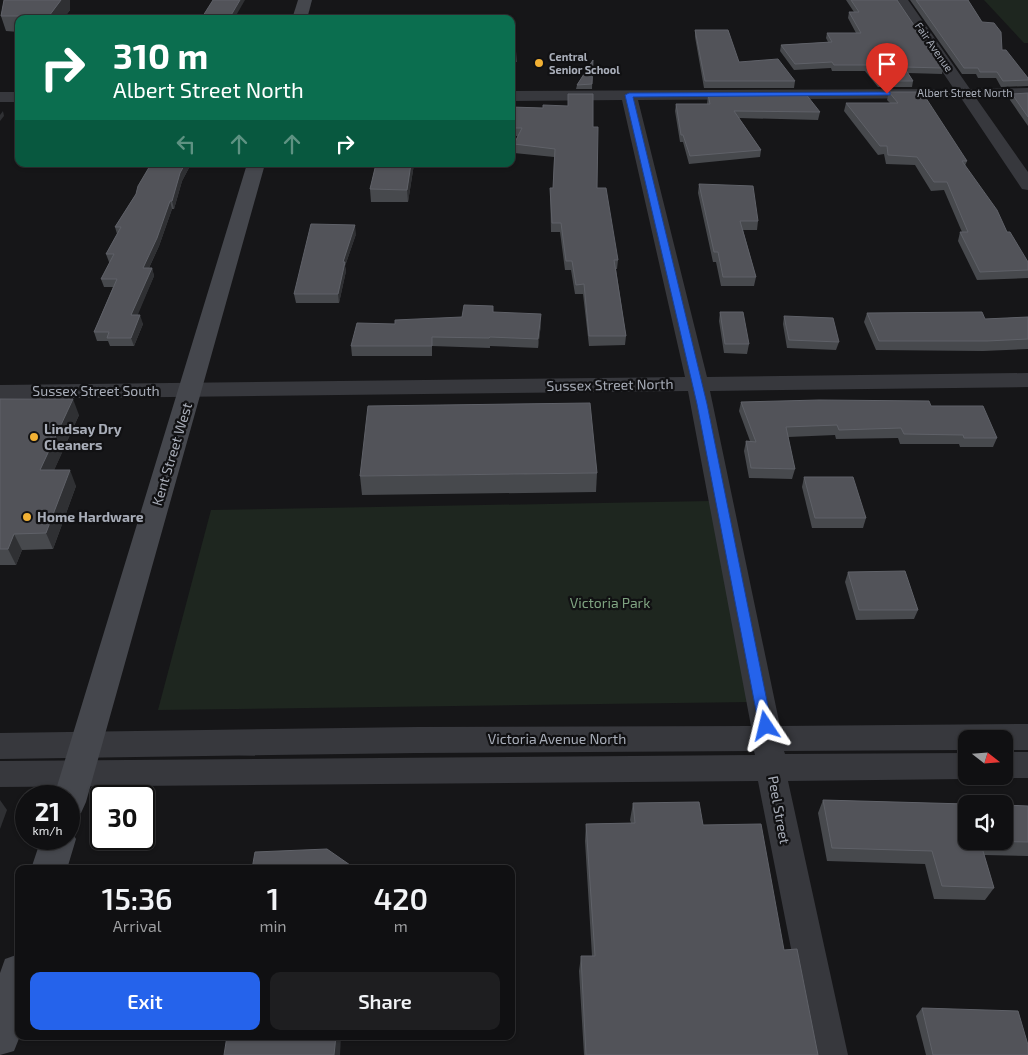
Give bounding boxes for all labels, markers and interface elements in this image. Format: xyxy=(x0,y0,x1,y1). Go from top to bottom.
street label: Fair Avenue xyxy=(913,19,956,74)
text: 310 m xyxy=(113,34,208,76)
icon: right xyxy=(30,35,95,100)
pin xyxy=(866,43,908,94)
place label: Central Senior School xyxy=(549,50,620,76)
icon: arrive xyxy=(873,50,901,78)
marker: Central Senior School xyxy=(533,57,545,69)
text: Albert Street North xyxy=(113,76,304,102)
street label: Albert Street North xyxy=(917,86,1013,99)
icon: left xyxy=(172,130,200,158)
icon: ahead xyxy=(225,130,253,158)
icon: ahead xyxy=(278,130,306,158)
icon: right xyxy=(331,130,359,158)
street label: Sussex Street North xyxy=(546,375,674,394)
street label: Sussex Street South xyxy=(32,382,160,399)
street label: Kent Street West xyxy=(148,400,195,508)
place label: Lindsay Dry Cleaners xyxy=(44,420,122,453)
marker: Lindsay Dry Cleaners xyxy=(28,431,40,443)
place label: Home Hardware xyxy=(37,508,144,525)
marker: Home Hardware xyxy=(21,511,33,523)
park label: Victoria Park xyxy=(570,594,650,611)
position arrow xyxy=(739,699,791,751)
street label: Victoria Avenue North xyxy=(488,730,626,747)
north arrow xyxy=(958,730,1012,785)
map controls xyxy=(958,730,1013,850)
street label: Peel Street xyxy=(765,774,794,845)
speed limit sign: 30 xyxy=(90,785,155,850)
button: sound xyxy=(958,795,1013,850)
text: 21 xyxy=(35,796,60,826)
text: km/h xyxy=(33,823,62,837)
text: 15:36 xyxy=(102,880,173,916)
text: 1 xyxy=(267,880,279,916)
text: 420 xyxy=(374,880,428,916)
text: Arrival xyxy=(113,916,162,935)
text: min xyxy=(259,916,287,935)
text: m xyxy=(394,916,408,935)
button: Exit xyxy=(30,972,260,1030)
button: Share xyxy=(270,972,500,1030)

